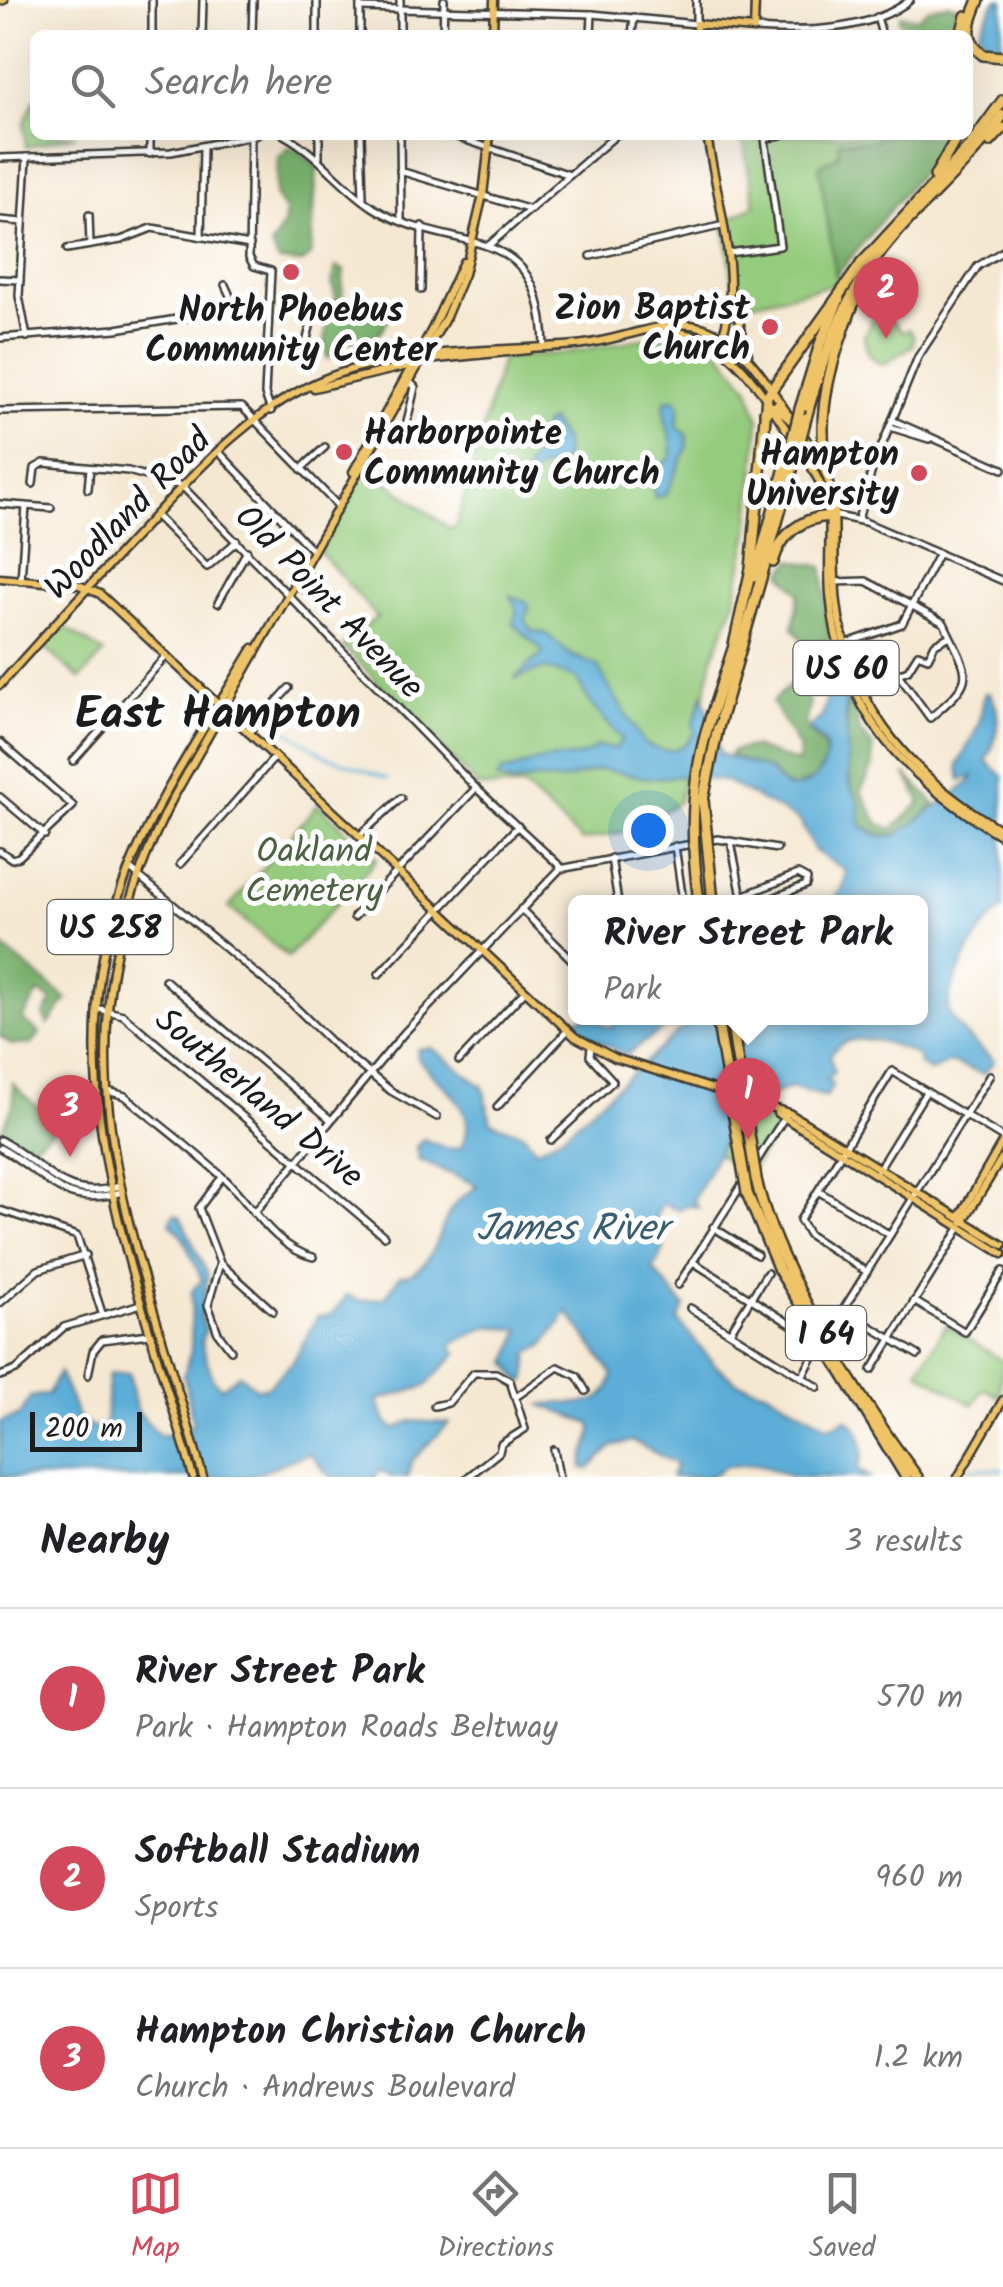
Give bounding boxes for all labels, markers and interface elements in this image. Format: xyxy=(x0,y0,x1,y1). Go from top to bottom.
search box xyxy=(30,30,973,140)
text: Search here xyxy=(145,55,332,115)
icon: search xyxy=(65,58,120,113)
pin: 2 xyxy=(854,256,918,339)
marker: North Phoebus Community Center xyxy=(280,261,302,283)
place label: Zion Baptist Church xyxy=(554,282,751,378)
place label: North Phoebus Community Center xyxy=(145,284,438,380)
marker: Zion Baptist Church xyxy=(759,316,781,338)
place label: Harborpointe Community Church xyxy=(364,407,660,503)
street label: Woodland Road xyxy=(32,415,227,614)
place label: Hampton University xyxy=(746,428,900,524)
marker: Harborpointe Community Church xyxy=(333,441,355,463)
marker: Hampton University xyxy=(908,462,930,484)
street label: Old Point Avenue xyxy=(219,492,436,714)
road number: US 60 xyxy=(794,641,898,695)
district label: East Hampton xyxy=(75,680,361,752)
your location xyxy=(623,805,674,856)
park label: Oakland Cemetery xyxy=(245,825,383,921)
popup xyxy=(568,895,928,1025)
road number: US 258 xyxy=(48,900,172,954)
text: River Street Park xyxy=(603,905,893,965)
text: Park xyxy=(603,965,661,1016)
street label: Southerland Drive xyxy=(141,995,375,1204)
pin: 1 xyxy=(716,1058,780,1140)
pin: 3 xyxy=(38,1074,102,1157)
water label: James River xyxy=(476,1200,675,1260)
road number: I 64 xyxy=(786,1306,866,1360)
scale bar xyxy=(30,1407,142,1452)
text: 200 m xyxy=(45,1407,123,1452)
text: Nearby xyxy=(40,1509,169,1576)
text: 3 results xyxy=(844,1517,963,1568)
text: River Street Park xyxy=(135,1643,424,1703)
text: 1 xyxy=(68,1673,77,1724)
text: 570 m xyxy=(877,1673,963,1724)
text: Park · Hampton Roads Beltway xyxy=(135,1703,557,1754)
text: Softball Stadium xyxy=(135,1823,420,1883)
text: 2 xyxy=(63,1853,82,1904)
text: 960 m xyxy=(875,1853,963,1904)
text: Sports xyxy=(135,1883,218,1934)
text: Hampton Christian Church xyxy=(135,2003,586,2063)
text: 3 xyxy=(64,2033,81,2084)
text: 1.2 km xyxy=(873,2033,963,2084)
text: Church · Andrews Boulevard xyxy=(135,2063,515,2114)
tab: Map xyxy=(128,2166,183,2271)
tab: Directions xyxy=(438,2166,554,2271)
tab: Saved xyxy=(809,2166,875,2271)

